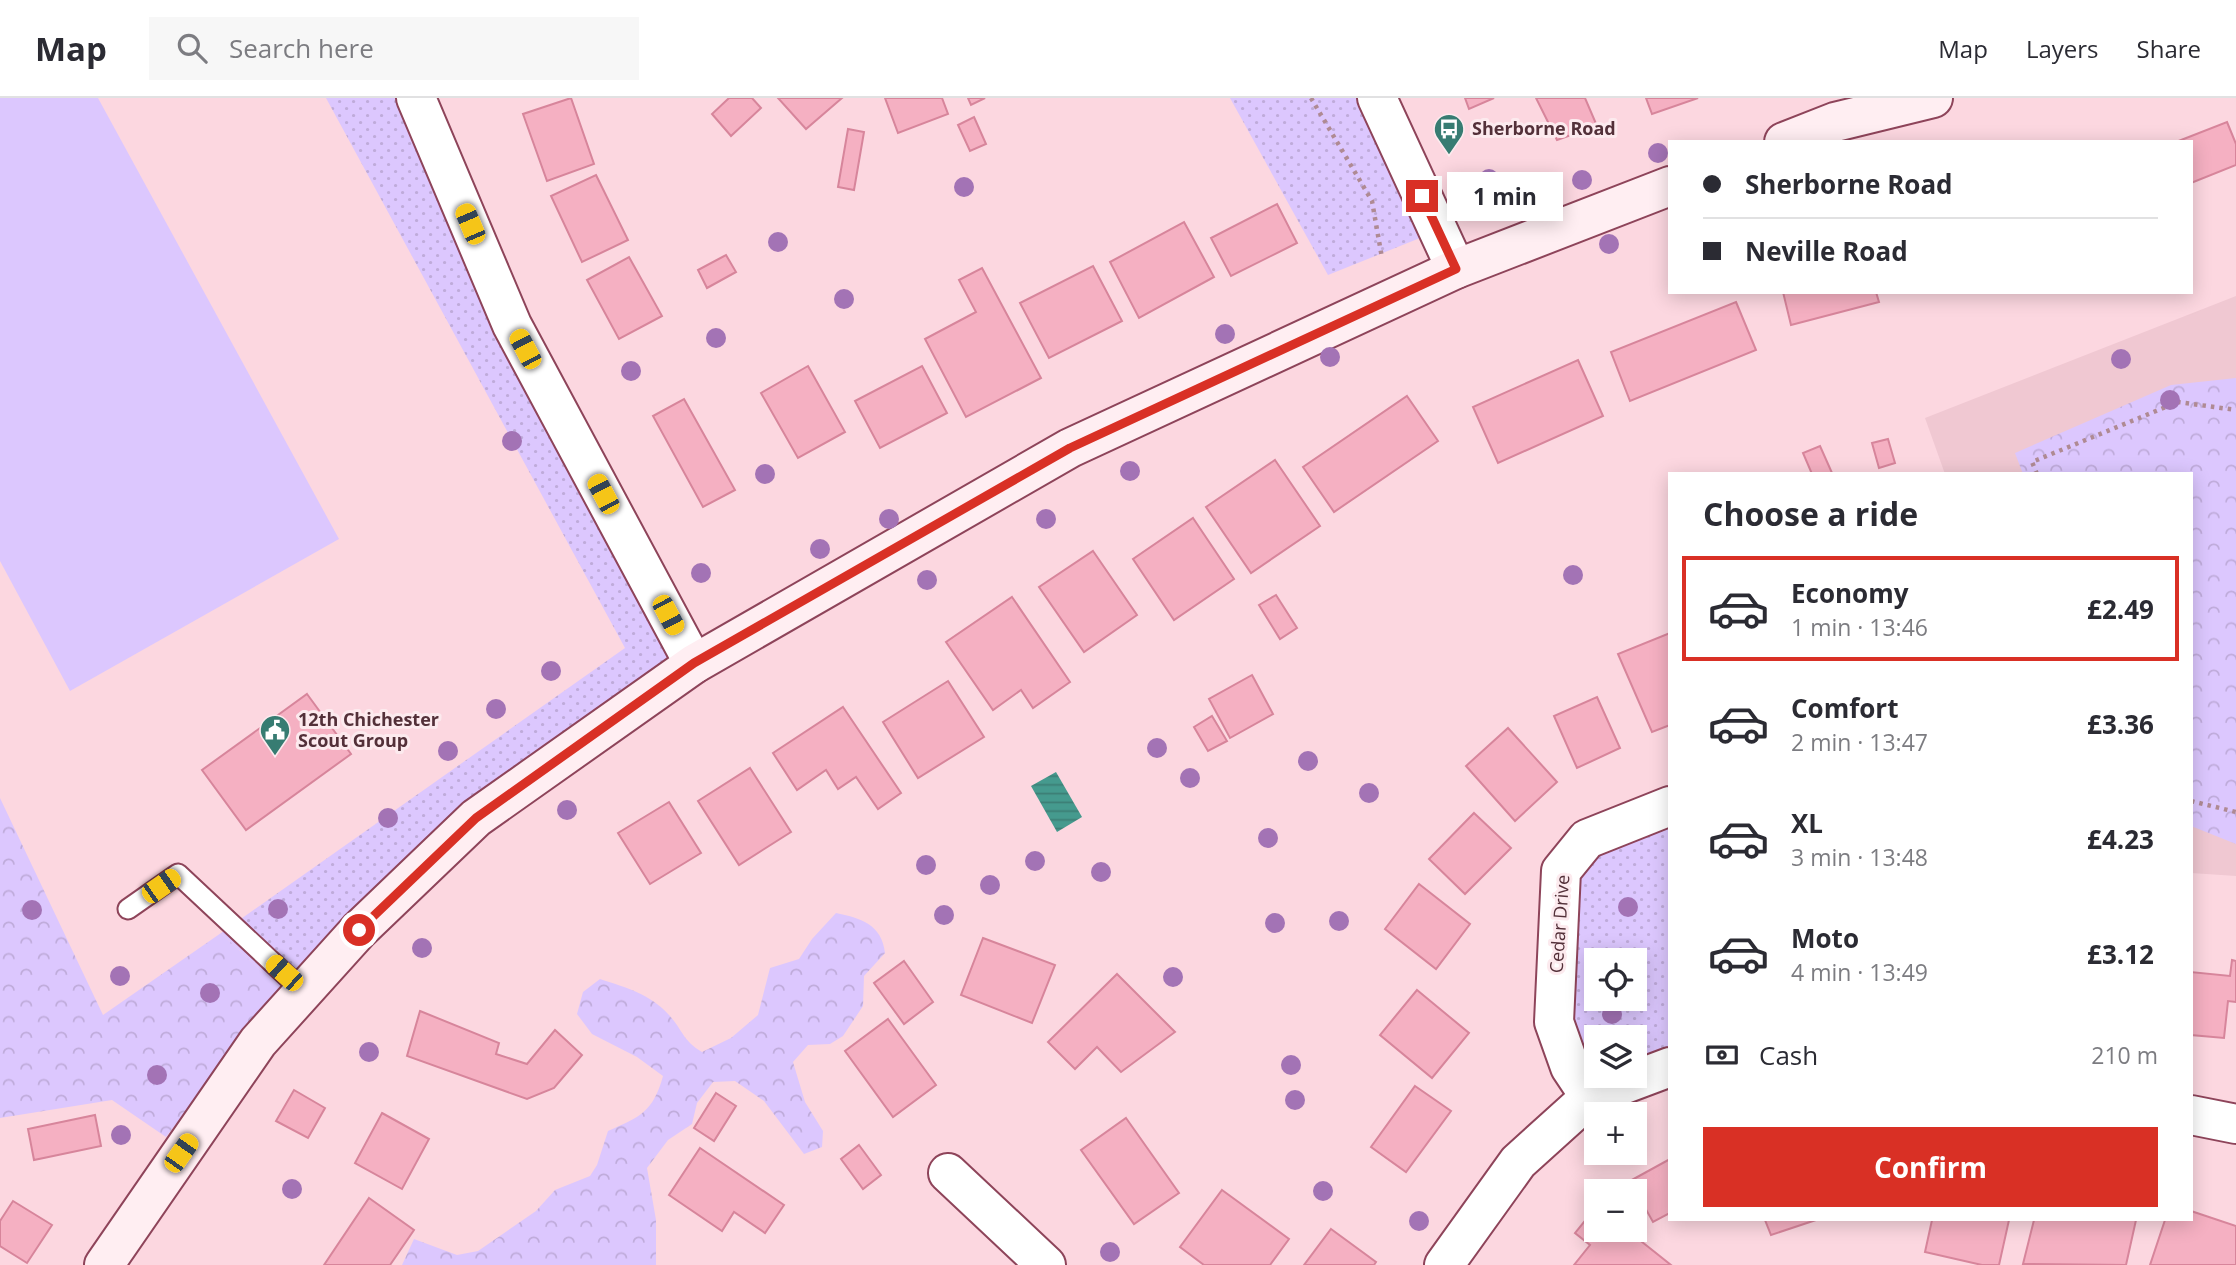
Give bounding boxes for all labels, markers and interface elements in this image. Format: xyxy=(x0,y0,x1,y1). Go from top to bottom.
search box xyxy=(149,17,639,80)
text: Map xyxy=(35,26,107,71)
icon: search xyxy=(173,29,211,67)
text: Search here xyxy=(229,30,374,66)
text: Map xyxy=(1938,32,1988,65)
text: Layers xyxy=(2026,32,2099,65)
text: Share xyxy=(2137,32,2201,65)
bus stop icon: Sherborne Road xyxy=(1432,112,1466,156)
place label: Sherborne Road xyxy=(1472,116,1616,140)
text: Sherborne Road xyxy=(1745,166,1953,202)
callout: 1 min xyxy=(1446,172,1562,220)
route end xyxy=(1406,180,1438,212)
text: 1 min xyxy=(1473,180,1537,212)
car xyxy=(453,201,488,247)
text: Neville Road xyxy=(1745,233,1908,269)
car xyxy=(506,326,545,372)
car xyxy=(584,471,623,517)
text: Choose a ride xyxy=(1703,492,1918,535)
text: Economy xyxy=(1791,575,1909,611)
icon: car xyxy=(1707,577,1770,640)
text: £2.49 xyxy=(2087,591,2154,627)
car xyxy=(649,592,688,638)
text: 1 min · 13:46 xyxy=(1791,611,1928,643)
text: Comfort xyxy=(1791,690,1898,726)
icon: car xyxy=(1707,692,1770,755)
text: £3.36 xyxy=(2087,706,2154,742)
place label: 12th Chichester Scout Group xyxy=(298,707,439,752)
public building icon: 12th Chichester Scout Group xyxy=(258,713,292,757)
text: 2 min · 13:47 xyxy=(1791,726,1928,758)
text: XL xyxy=(1791,805,1823,841)
icon: car xyxy=(1707,807,1770,870)
text: £4.23 xyxy=(2087,821,2154,857)
text: 3 min · 13:48 xyxy=(1791,841,1928,873)
car xyxy=(138,865,185,907)
street label: Cedar Drive xyxy=(1544,874,1574,974)
route start xyxy=(343,914,375,946)
text: Moto xyxy=(1791,920,1859,956)
icon: car xyxy=(1707,922,1770,985)
text: £3.12 xyxy=(2087,936,2154,972)
map controls xyxy=(1584,948,1647,1242)
button: locate xyxy=(1584,948,1647,1011)
car xyxy=(262,951,307,995)
text: 4 min · 13:49 xyxy=(1791,956,1928,988)
button: layers xyxy=(1584,1025,1647,1088)
icon: cash xyxy=(1703,1036,1741,1074)
text: Cash xyxy=(1759,1037,1818,1073)
text: 210 m xyxy=(2091,1039,2158,1071)
button: + xyxy=(1584,1102,1647,1165)
button: Confirm xyxy=(1703,1127,2158,1207)
car xyxy=(161,1130,202,1176)
button: − xyxy=(1584,1179,1647,1242)

